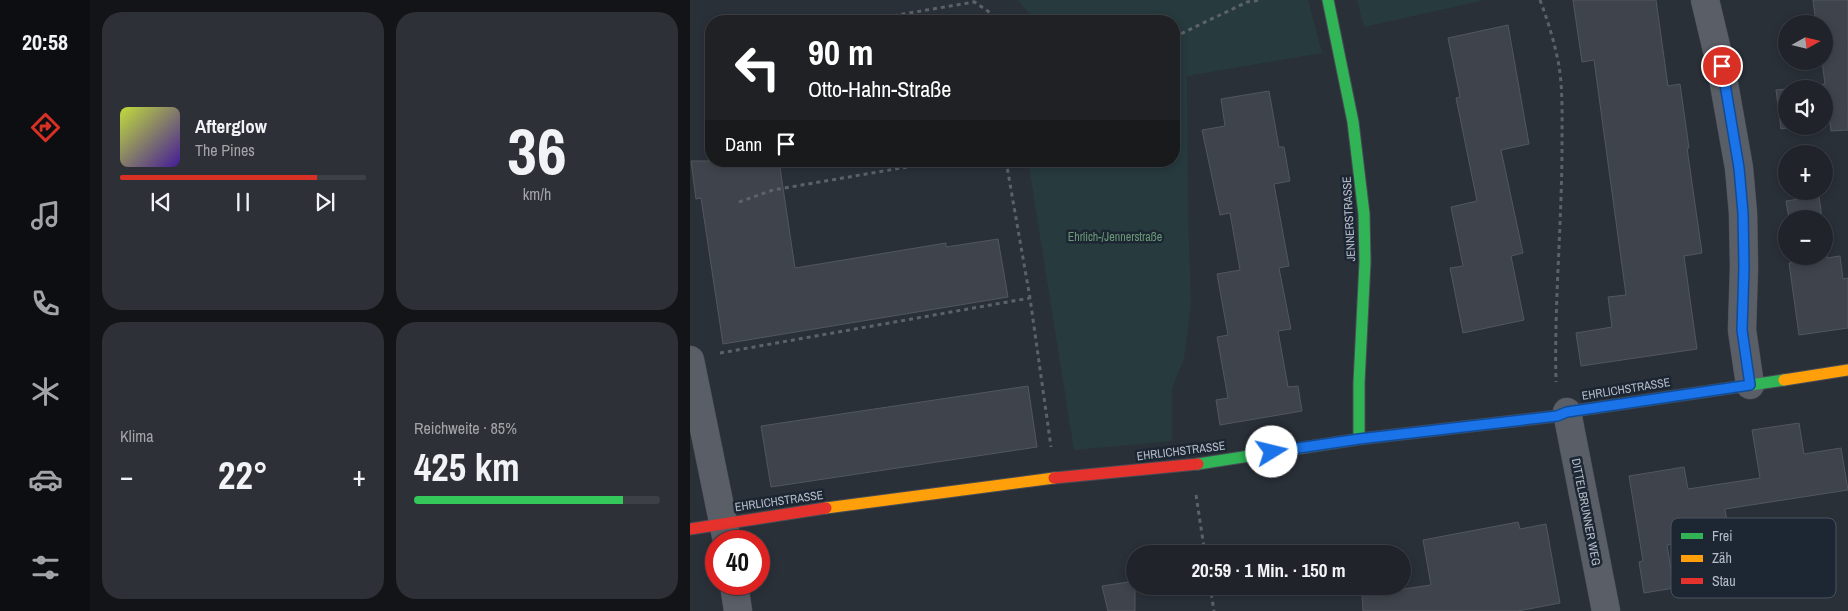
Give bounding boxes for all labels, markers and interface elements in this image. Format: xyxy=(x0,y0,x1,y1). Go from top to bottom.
north arrow xyxy=(1778,15,1832,70)
map controls xyxy=(1778,15,1833,265)
text: 20:58 xyxy=(22,27,68,57)
text: 90 m xyxy=(808,29,873,76)
icon: left xyxy=(725,35,790,100)
pin xyxy=(1701,45,1743,87)
icon: arrive xyxy=(1708,52,1736,80)
text: Otto-Hahn-Straße xyxy=(808,74,951,104)
button: sound xyxy=(1778,80,1833,135)
text: 36 xyxy=(507,107,567,194)
icon: directions xyxy=(28,110,63,145)
text: Afterglow xyxy=(195,113,267,139)
icon: arrive xyxy=(772,130,800,158)
text: Dann xyxy=(725,131,762,157)
text: The Pines xyxy=(195,139,255,161)
button: + xyxy=(1778,145,1833,200)
street label: JENNERSTRASSE xyxy=(1339,176,1359,262)
text: km/h xyxy=(523,183,551,205)
icon: previous xyxy=(147,188,175,216)
icon: pause xyxy=(229,188,257,216)
icon: next xyxy=(311,188,339,216)
icon: music xyxy=(28,198,63,233)
button: − xyxy=(1778,210,1833,265)
park label: Ehrlich-/Jennerstraße xyxy=(1068,229,1162,245)
icon: phone xyxy=(28,286,63,321)
icon: climate xyxy=(28,374,63,409)
street label: EHRLICHSTRASSE xyxy=(1581,374,1671,404)
text: Reichweite · 85% xyxy=(414,417,517,439)
text: Klima xyxy=(120,425,154,447)
position arrow xyxy=(1245,425,1297,477)
street label: EHRLICHSTRASSE xyxy=(1136,438,1226,464)
text: 425 km xyxy=(414,442,520,493)
text: 22° xyxy=(218,450,268,501)
text: − xyxy=(120,457,133,495)
text: + xyxy=(353,457,366,495)
street label: DITTELBRUNNER WEG xyxy=(1568,457,1604,567)
icon: car xyxy=(28,462,63,497)
street label: EHRLICHSTRASSE xyxy=(734,487,824,515)
legend xyxy=(1671,518,1836,598)
text: Frei xyxy=(1712,527,1732,545)
speed limit sign: 40 xyxy=(705,530,770,595)
text: Zäh xyxy=(1712,549,1732,567)
icon: filters xyxy=(28,550,63,585)
text: 20:59 · 1 Min. · 150 m xyxy=(1191,557,1346,583)
text: Stau xyxy=(1712,572,1736,590)

